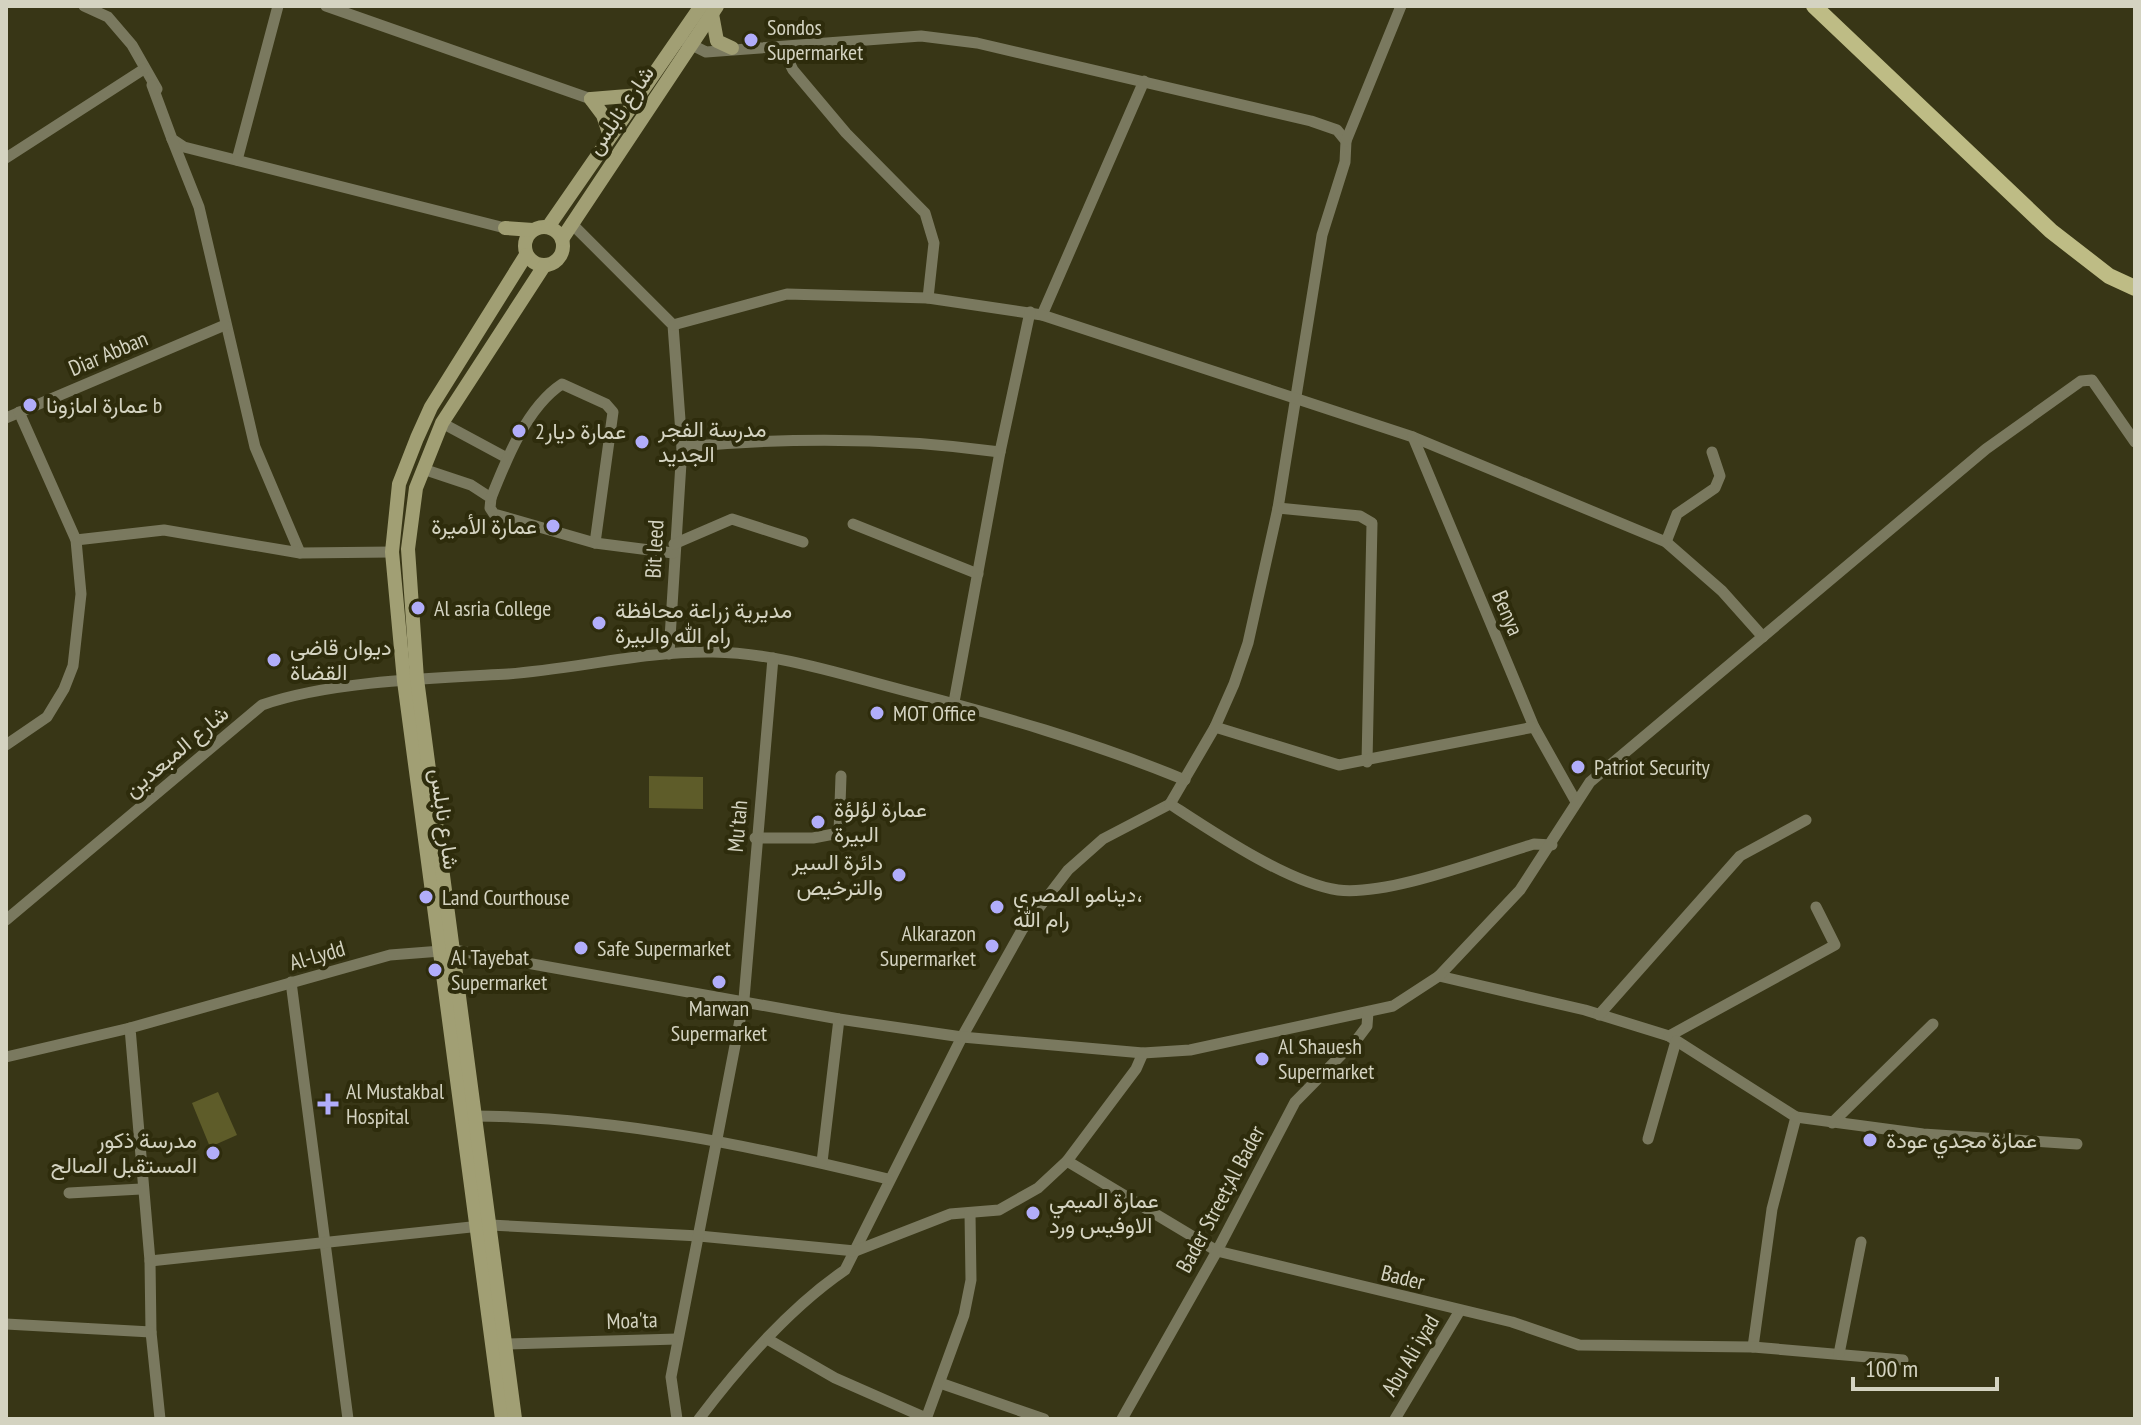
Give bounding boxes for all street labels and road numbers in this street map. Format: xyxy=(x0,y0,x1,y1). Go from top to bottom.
street label: شارع نابلس xyxy=(580,60,661,161)
street label: Diar Abban xyxy=(64,324,152,382)
street label: Bit leed xyxy=(638,519,670,579)
street label: Benya xyxy=(1486,586,1530,640)
street label: شارع المبعدين xyxy=(118,699,235,804)
street label: شارع نابلس xyxy=(423,767,466,871)
street label: Mu'tah xyxy=(721,799,753,853)
street label: Al-Lydd xyxy=(286,934,348,976)
street label: Bader Street;Al Bader xyxy=(1169,1121,1271,1277)
street label: Bader xyxy=(1378,1258,1428,1296)
street label: Moa'ta xyxy=(606,1305,658,1335)
street label: Abu Ali iyad xyxy=(1375,1309,1445,1401)

